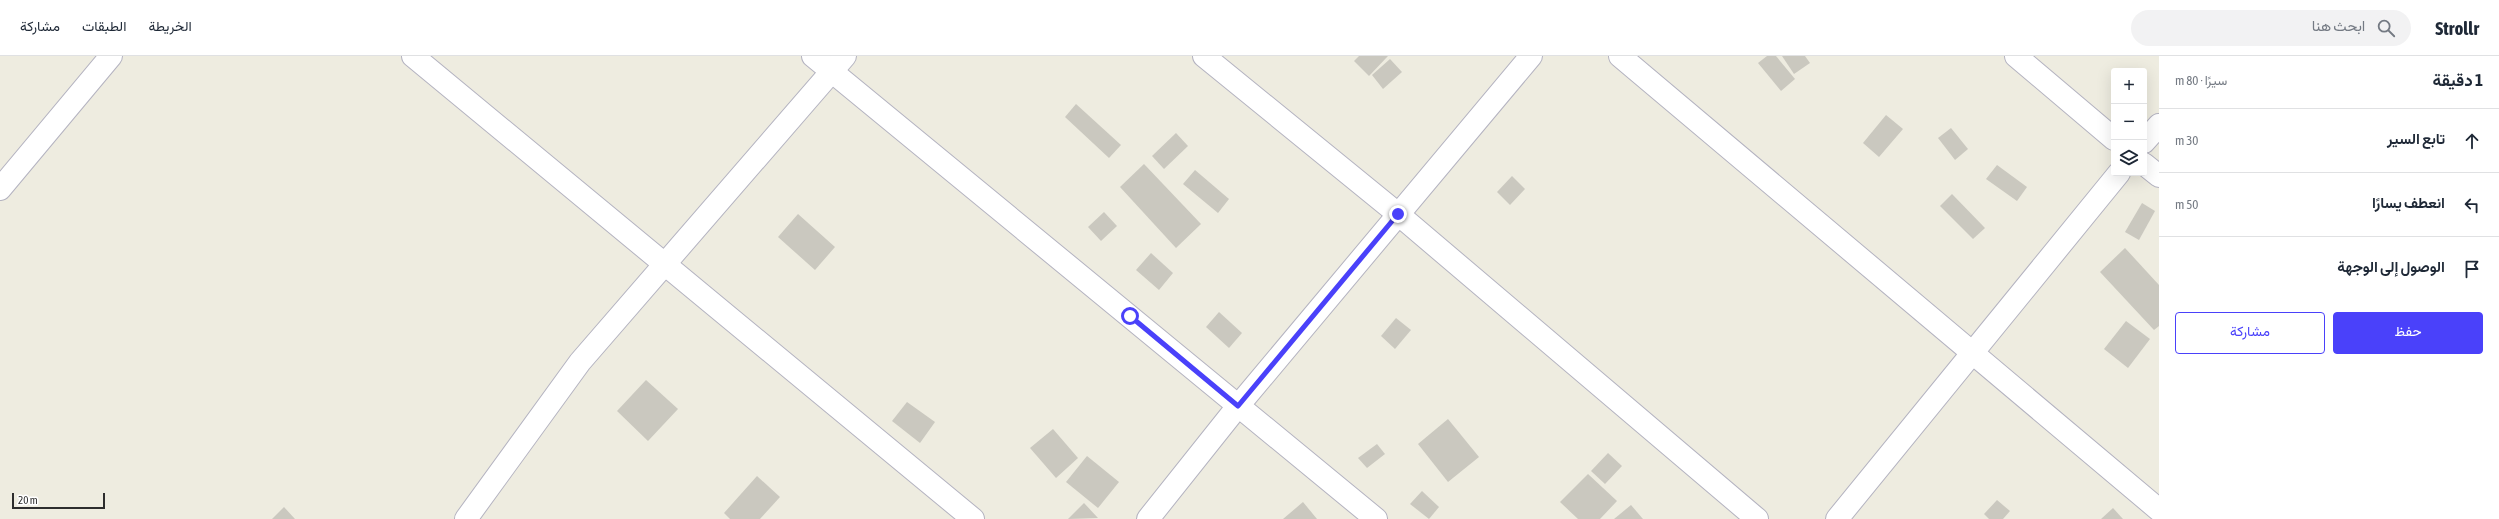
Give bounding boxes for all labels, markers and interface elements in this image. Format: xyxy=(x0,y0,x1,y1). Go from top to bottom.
search box xyxy=(2131,10,2411,46)
text: ابحث هنا xyxy=(2312,17,2365,34)
icon: search xyxy=(2375,17,2397,39)
text: Strollr xyxy=(2435,17,2479,39)
text: مشاركة xyxy=(20,18,60,34)
text: الطبقات xyxy=(82,18,126,34)
text: الخريطة xyxy=(148,18,192,34)
map controls xyxy=(2111,68,2147,176)
button: + xyxy=(2111,68,2147,104)
text: 1 دقيقة xyxy=(2433,70,2483,90)
text: سيرًا · 80 m xyxy=(2175,73,2227,88)
button: − xyxy=(2111,104,2147,140)
text: تابع السير xyxy=(2387,130,2445,147)
icon: ahead xyxy=(2461,130,2483,152)
text: 30 m xyxy=(2175,133,2198,148)
button: layers xyxy=(2111,140,2147,176)
text: انعطف يسارًا xyxy=(2372,194,2445,211)
icon: left xyxy=(2461,194,2483,216)
text: 50 m xyxy=(2175,197,2198,212)
route end xyxy=(1389,205,1407,223)
text: الوصول إلى الوجهة xyxy=(2337,258,2445,275)
icon: arrive xyxy=(2461,258,2483,280)
route start xyxy=(1121,307,1139,325)
button: مشاركة xyxy=(2175,312,2325,354)
button: حفظ xyxy=(2333,312,2483,354)
scale bar xyxy=(12,491,105,510)
text: 20 m xyxy=(18,494,38,506)

